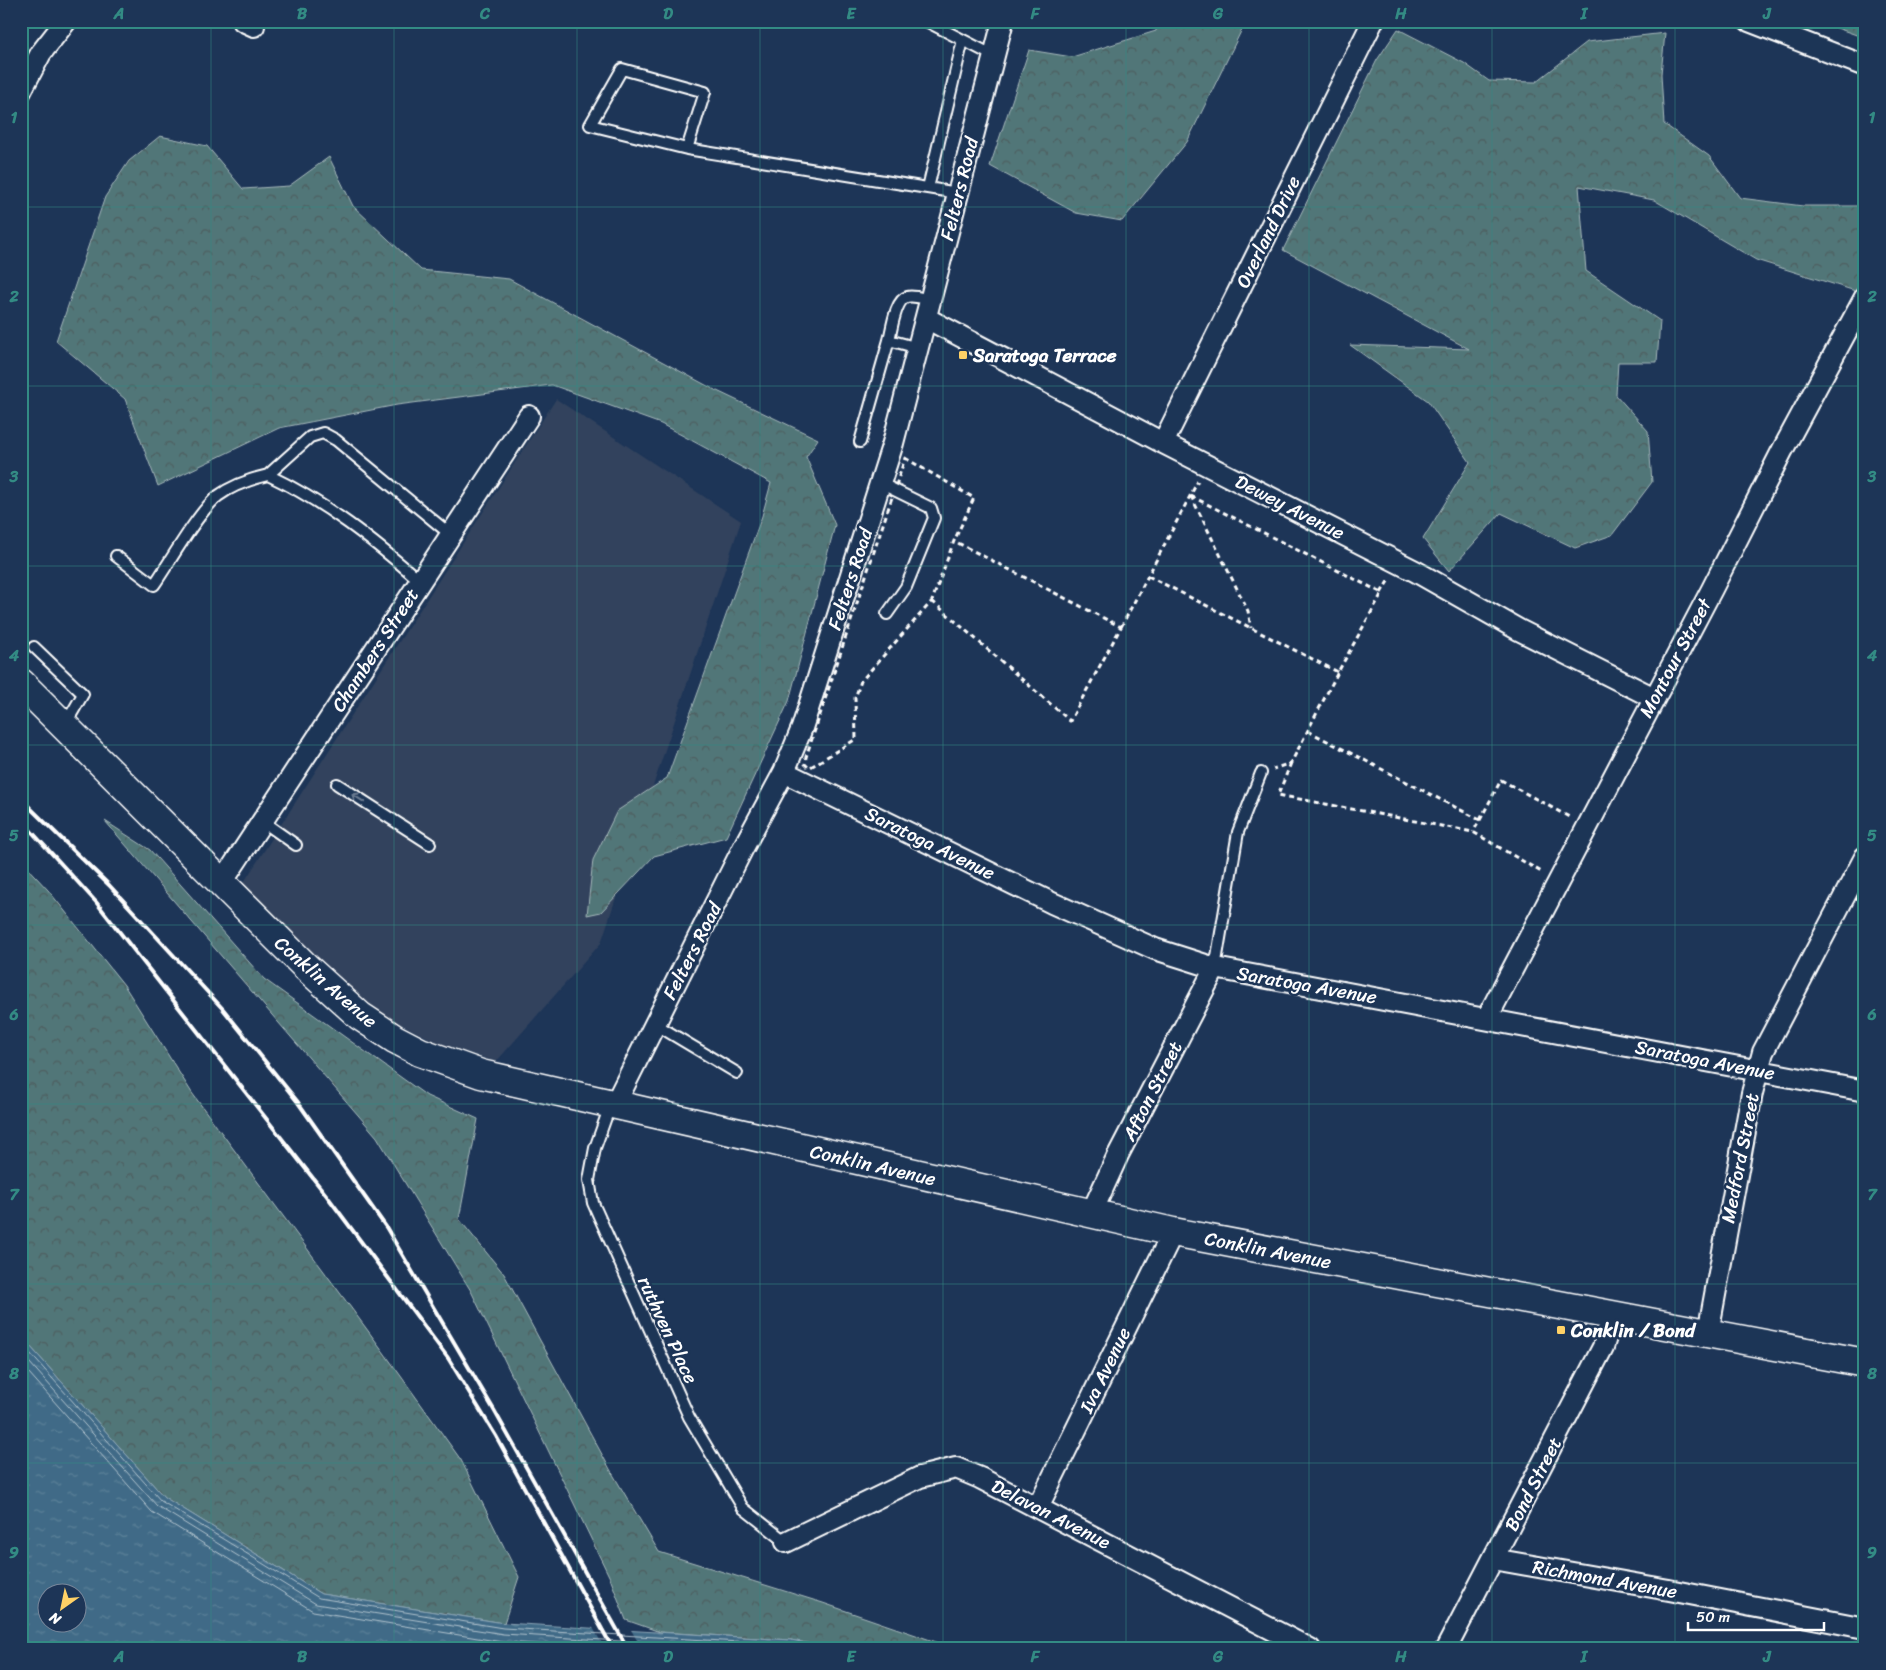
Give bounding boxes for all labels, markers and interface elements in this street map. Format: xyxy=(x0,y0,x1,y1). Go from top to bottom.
text: A xyxy=(113,0,124,28)
text: B xyxy=(297,0,308,28)
text: C xyxy=(479,0,491,28)
text: D xyxy=(663,0,673,28)
text: E xyxy=(847,0,857,28)
text: F xyxy=(1030,0,1041,28)
text: G xyxy=(1212,0,1224,28)
text: H xyxy=(1394,0,1407,28)
text: I xyxy=(1580,0,1589,28)
text: J xyxy=(1762,0,1772,28)
text: 1 xyxy=(11,103,18,132)
text: 1 xyxy=(1869,103,1876,132)
street label: Felters Road xyxy=(930,133,988,244)
street label: Overland Drive xyxy=(1226,170,1310,294)
text: 2 xyxy=(8,282,19,311)
text: 2 xyxy=(1866,282,1877,311)
place label: Saratoga Terrace xyxy=(972,339,1117,372)
marker: Saratoga Terrace xyxy=(957,349,969,361)
text: 3 xyxy=(9,462,19,491)
text: 3 xyxy=(1867,462,1877,491)
street label: Dewey Avenue xyxy=(1229,465,1351,549)
street label: Felters Road xyxy=(818,523,882,634)
street label: Chambers Street xyxy=(322,581,428,719)
street label: Montour Street xyxy=(1630,591,1721,724)
text: 4 xyxy=(8,641,19,670)
text: 4 xyxy=(1866,641,1877,670)
one-way arrow xyxy=(351,793,365,803)
street label: Saratoga Avenue xyxy=(859,797,1001,889)
text: 5 xyxy=(9,821,19,850)
text: 5 xyxy=(1867,821,1877,850)
street label: Felters Road xyxy=(653,896,731,1006)
street label: Conklin Avenue xyxy=(267,927,385,1037)
street label: Saratoga Avenue xyxy=(1234,956,1380,1014)
text: 6 xyxy=(8,1000,19,1029)
text: 6 xyxy=(1866,1000,1877,1029)
street label: Saratoga Avenue xyxy=(1632,1030,1778,1090)
street label: Afton Street xyxy=(1112,1035,1191,1148)
street label: Medford Street xyxy=(1711,1090,1769,1226)
street label: Conklin Avenue xyxy=(807,1134,939,1196)
text: 7 xyxy=(9,1180,20,1209)
text: 7 xyxy=(1867,1180,1878,1209)
street label: Conklin Avenue xyxy=(1202,1222,1334,1278)
street label: ruthven Place xyxy=(629,1271,708,1390)
place label: Conklin / Bond xyxy=(1570,1314,1697,1347)
street label: Iva Avenue xyxy=(1070,1321,1140,1420)
marker: Conklin / Bond xyxy=(1555,1324,1567,1336)
text: 8 xyxy=(8,1359,19,1388)
text: 8 xyxy=(1866,1359,1877,1388)
street label: Bond Street xyxy=(1495,1431,1571,1537)
street label: Delavan Avenue xyxy=(985,1470,1117,1558)
text: 9 xyxy=(9,1538,19,1567)
text: 9 xyxy=(1867,1538,1877,1567)
street label: Richmond Avenue xyxy=(1530,1550,1680,1608)
north arrow xyxy=(38,1582,88,1632)
scale bar xyxy=(1688,1600,1825,1632)
text: 50 m xyxy=(1696,1604,1731,1630)
text: N xyxy=(44,1605,67,1632)
text: A xyxy=(113,1642,124,1670)
text: B xyxy=(297,1642,308,1670)
text: C xyxy=(479,1642,491,1670)
text: D xyxy=(663,1642,673,1670)
text: E xyxy=(847,1642,857,1670)
text: F xyxy=(1030,1642,1041,1670)
text: G xyxy=(1212,1642,1224,1670)
text: H xyxy=(1394,1642,1407,1670)
text: I xyxy=(1580,1642,1589,1670)
text: J xyxy=(1762,1642,1772,1670)

